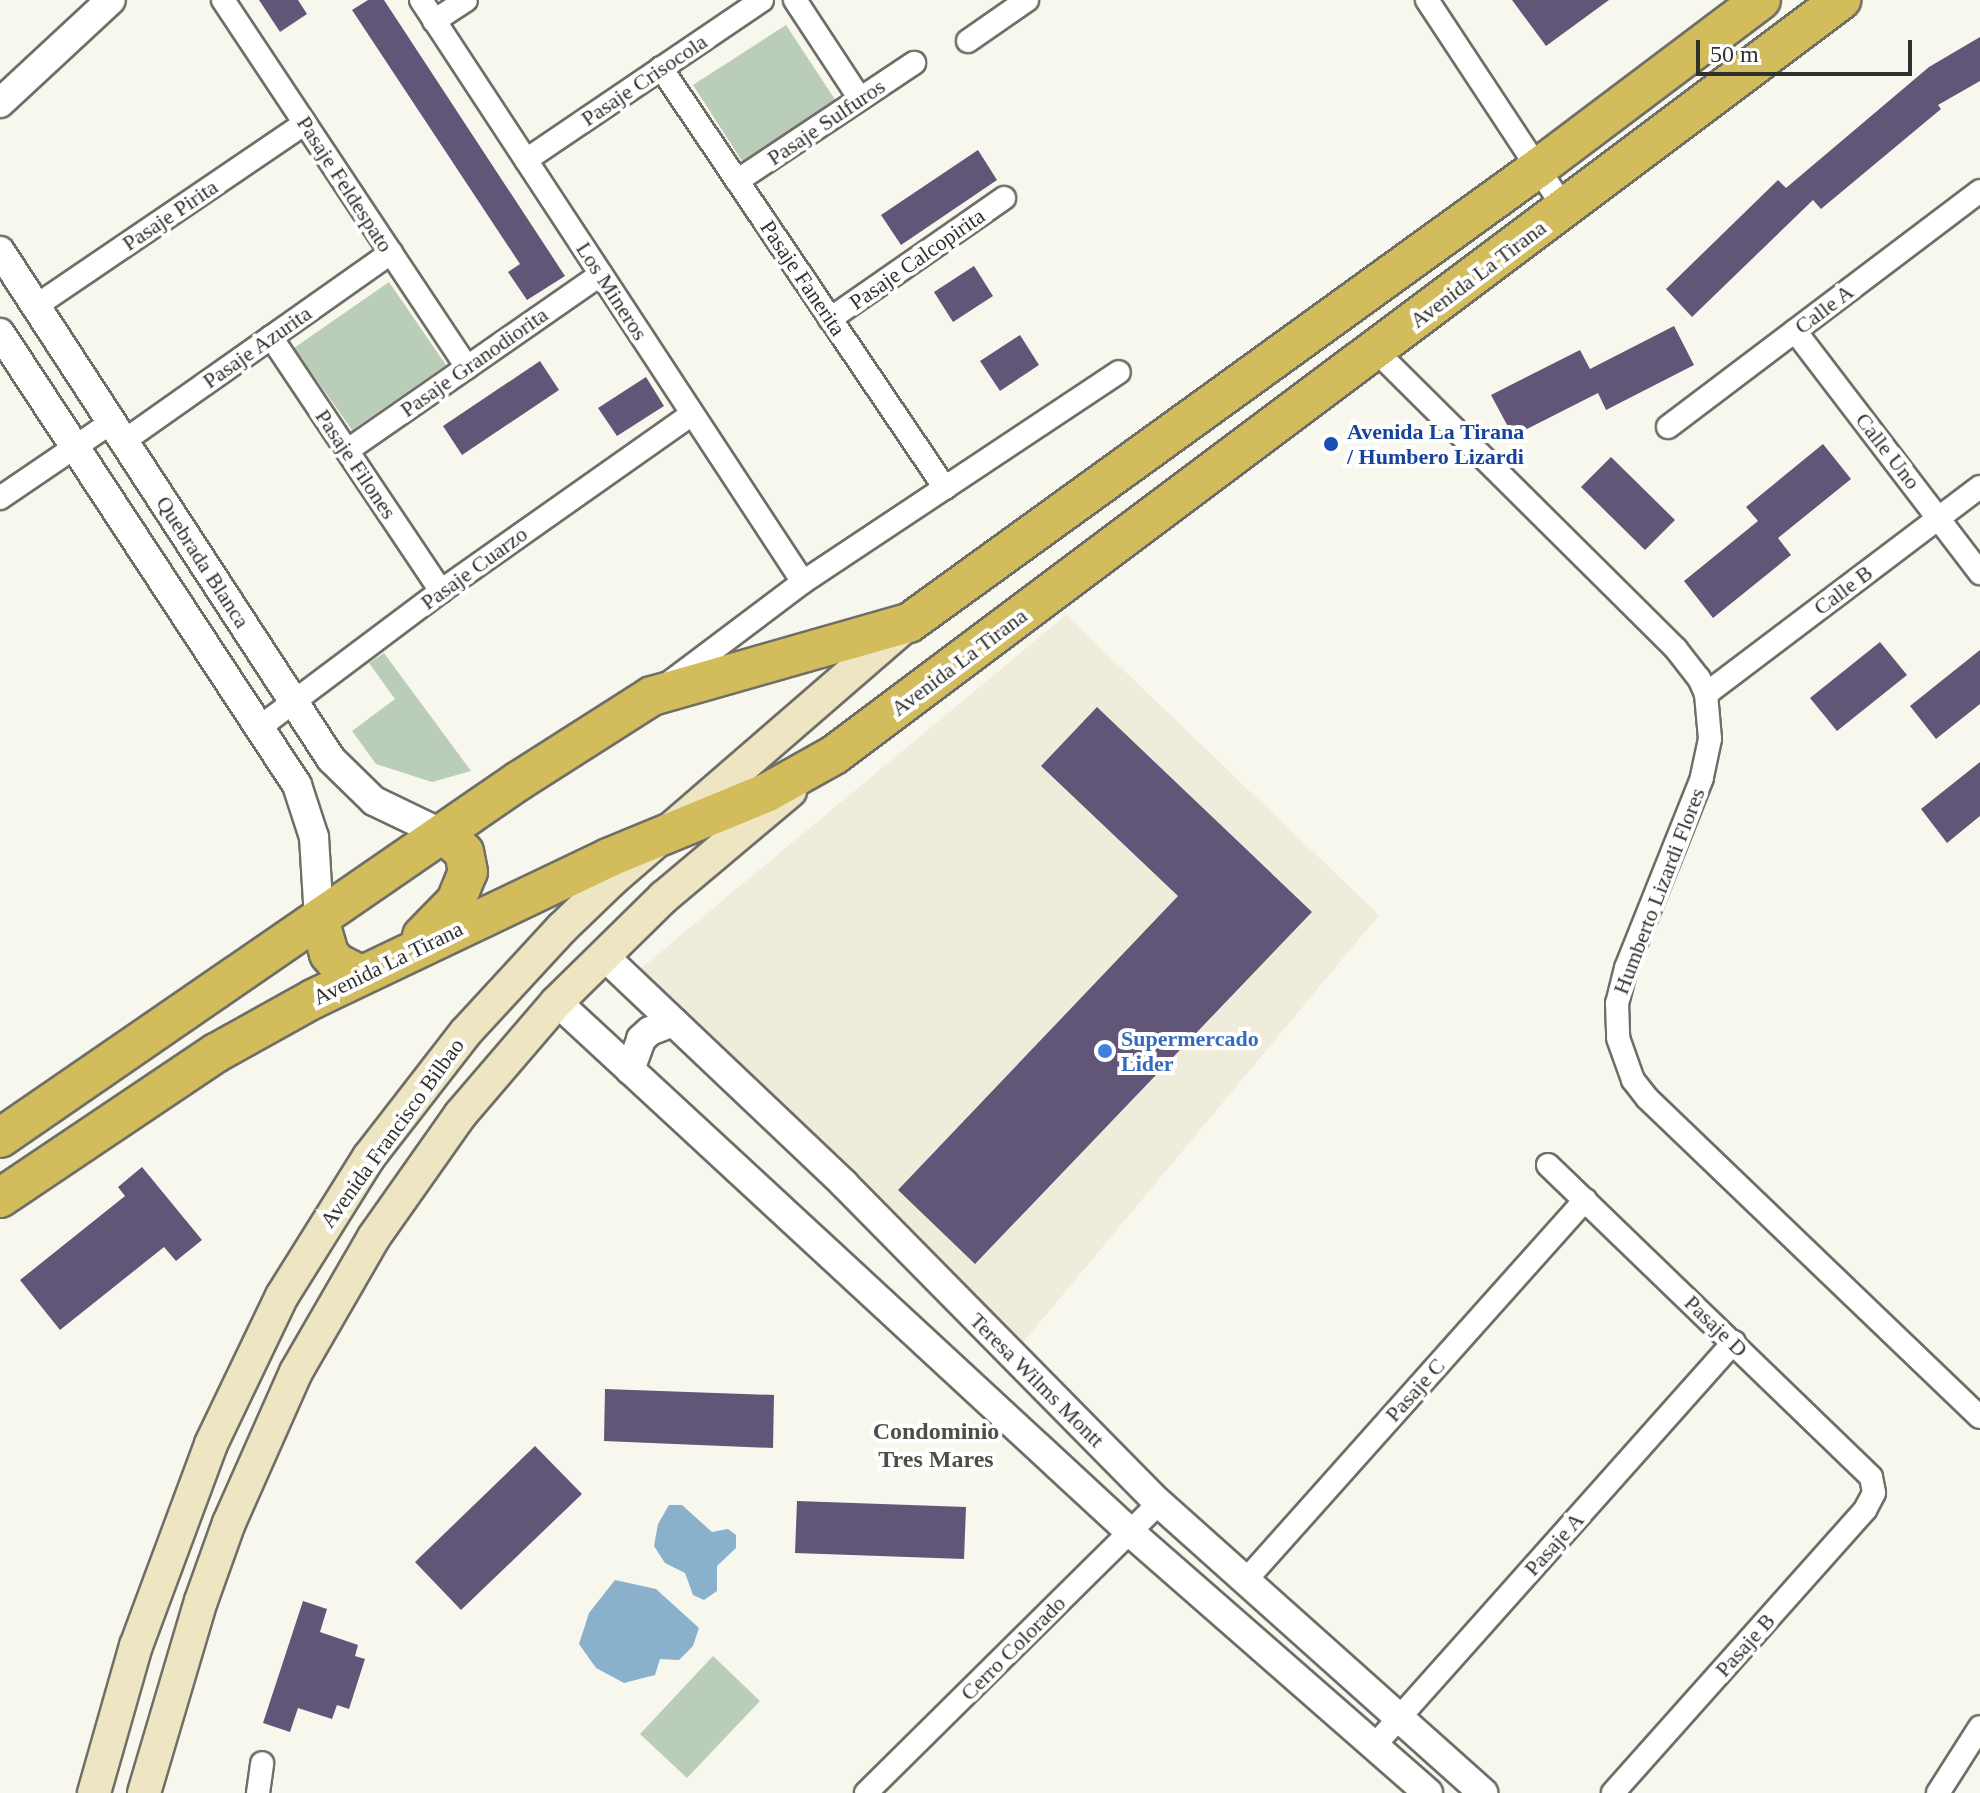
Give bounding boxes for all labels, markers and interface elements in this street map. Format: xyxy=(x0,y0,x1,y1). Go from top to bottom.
scale bar xyxy=(1700,24,1916,74)
street label: Pasaje Crisocola xyxy=(576,28,712,132)
text: 50 m xyxy=(1710,41,1759,67)
street label: Pasaje Sulfuros xyxy=(762,73,890,171)
street label: Pasaje Feldespato xyxy=(291,111,399,257)
street label: Pasaje Pirita xyxy=(117,173,223,257)
street label: Pasaje Calcopirita xyxy=(844,202,990,316)
street label: Avenida La Tirana xyxy=(1405,214,1551,334)
street label: Pasaje Fanerita xyxy=(755,215,851,341)
street label: Los Mineros xyxy=(570,237,654,345)
street label: Calle A xyxy=(1789,278,1859,340)
street label: Pasaje Azurita xyxy=(197,300,317,394)
street label: Pasaje Granodiorita xyxy=(395,301,553,423)
street label: Pasaje Filones xyxy=(310,404,402,524)
street label: Calle Uno xyxy=(1850,407,1926,495)
place label: Avenida La Tirana / Humbero Lizardi xyxy=(1347,418,1525,470)
marker: Avenida La Tirana / Humbero Lizardi xyxy=(1322,435,1340,453)
street label: Quebrada Blanca xyxy=(151,491,255,633)
street label: Pasaje Cuarzo xyxy=(416,521,532,615)
street label: Calle B xyxy=(1808,559,1878,621)
street label: Avenida La Tirana xyxy=(886,602,1032,722)
street label: Humberto Lizardi Flores xyxy=(1607,784,1711,998)
street label: Avenida La Tirana xyxy=(309,915,467,1011)
place label: Supermercado Lider xyxy=(1121,1025,1259,1076)
street label: Avenida Francisco Bilbao xyxy=(314,1033,470,1233)
marker: Supermercado Lider xyxy=(1096,1042,1114,1060)
street label: Pasaje D xyxy=(1679,1290,1753,1362)
street label: Teresa Wilms Montt xyxy=(964,1307,1110,1453)
street label: Pasaje C xyxy=(1380,1353,1450,1427)
district label: Condominio Tres Mares xyxy=(873,1418,999,1474)
street label: Pasaje A xyxy=(1518,1506,1590,1582)
street label: Cerro Colorado xyxy=(955,1590,1071,1706)
street label: Pasaje B xyxy=(1710,1608,1780,1682)

